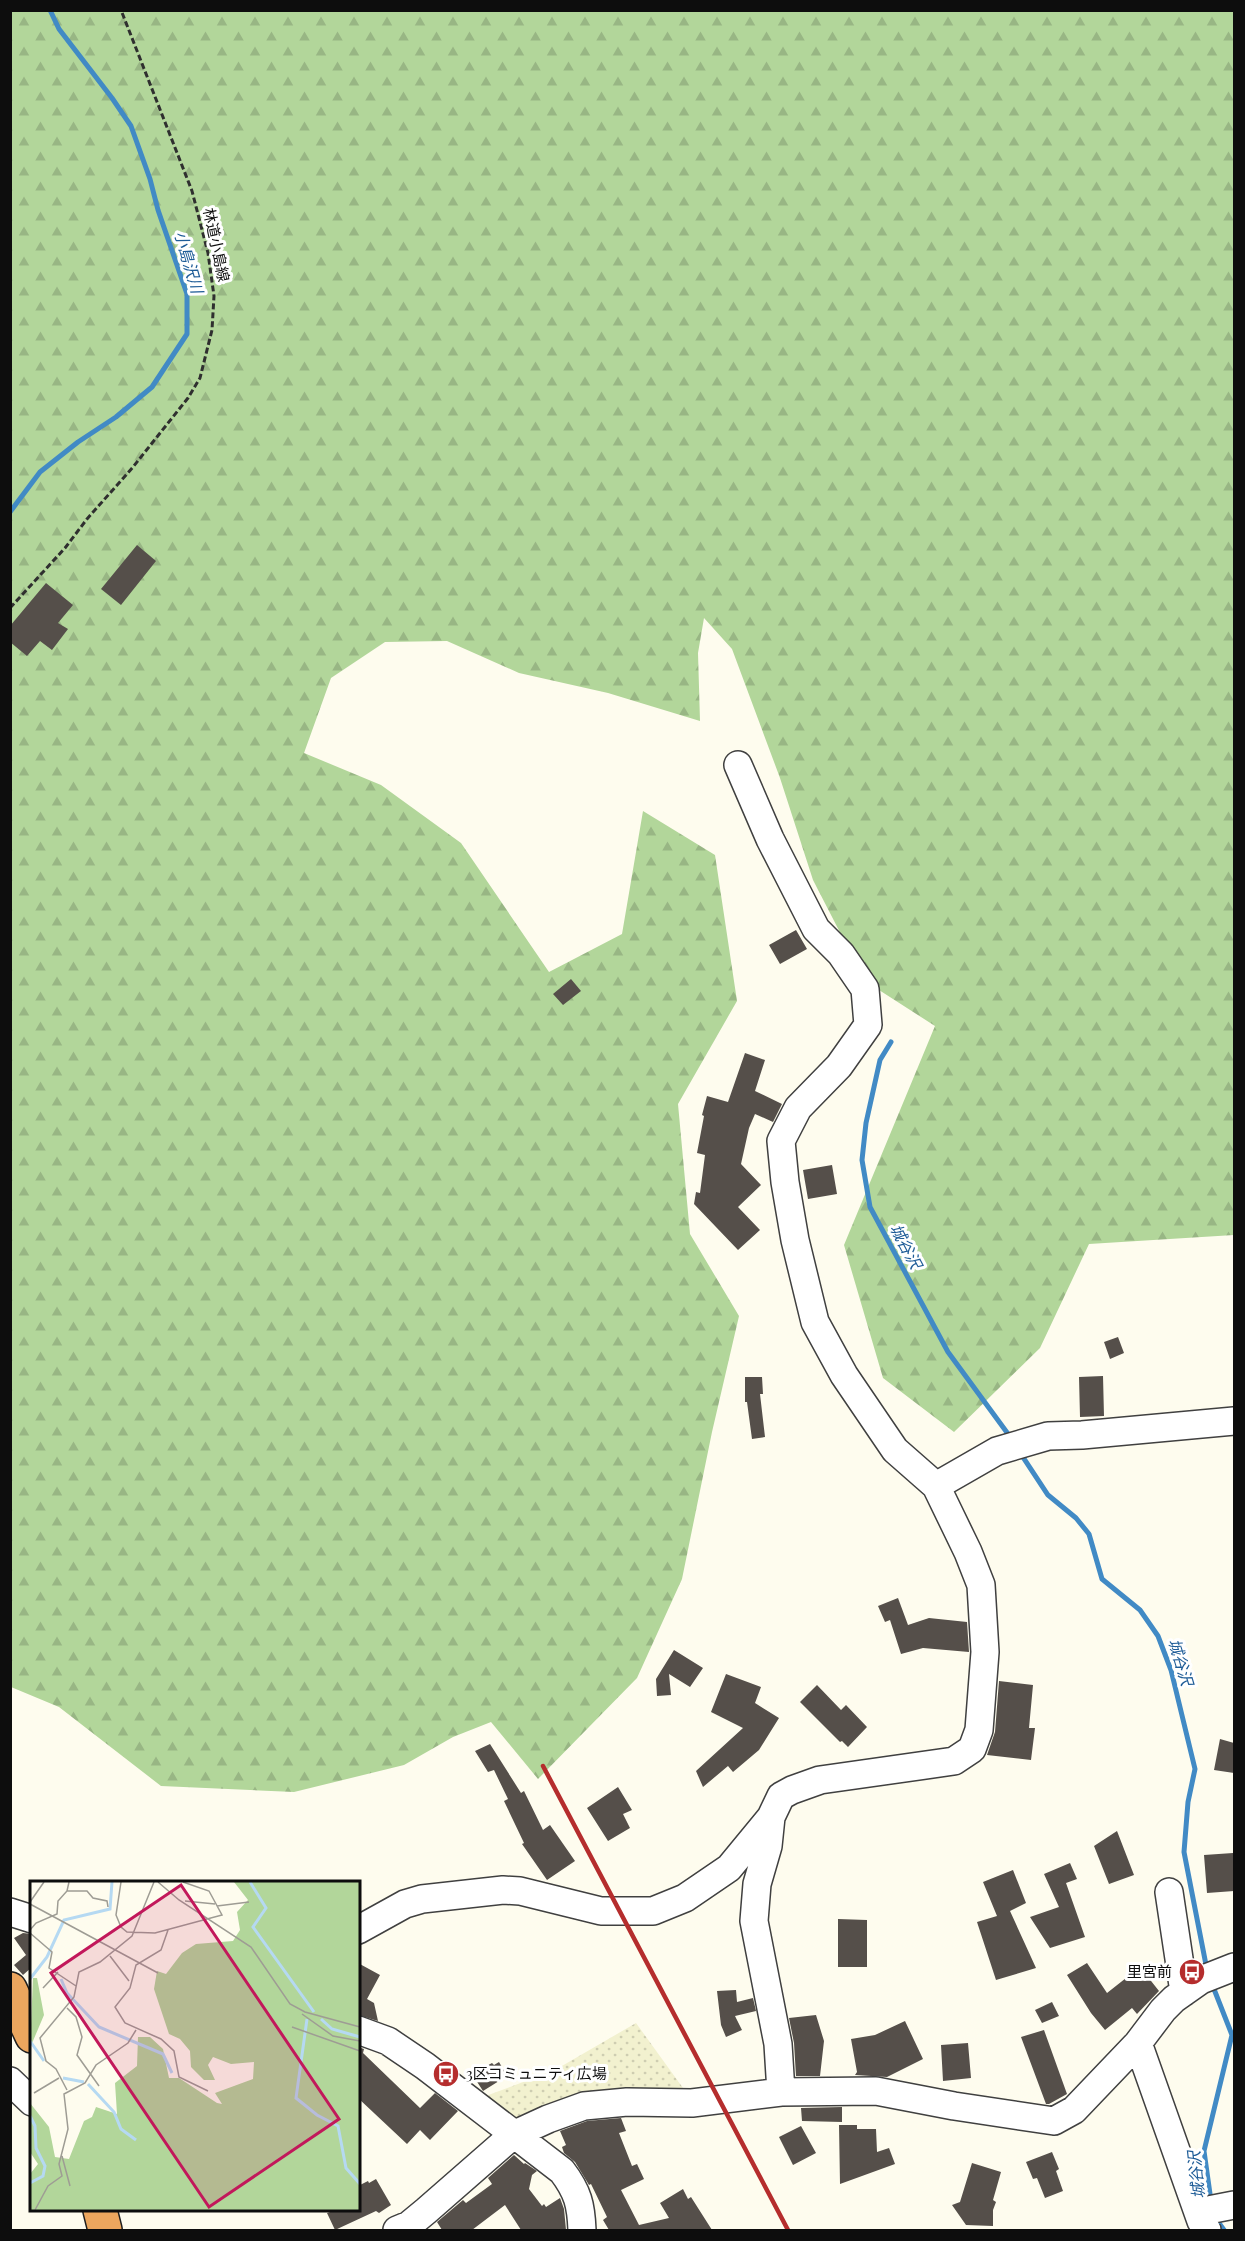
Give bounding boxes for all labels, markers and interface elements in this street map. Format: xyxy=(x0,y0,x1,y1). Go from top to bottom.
street label: 林道小島線 xyxy=(199,206,235,284)
water label: 小島沢川 xyxy=(171,228,209,297)
water label: 城谷沢 xyxy=(886,1220,928,1274)
water label: 城谷沢 xyxy=(1164,1636,1199,1690)
inset map xyxy=(30,1881,360,2211)
bus stop icon: 里宮前 xyxy=(1177,1957,1207,1987)
place label: 里宮前 xyxy=(1127,1961,1172,1981)
bus stop icon: 3区コミュニティ広場 xyxy=(431,2059,461,2089)
place label: 3区コミュニティ広場 xyxy=(466,2063,607,2083)
water label: 城谷沢 xyxy=(1182,2148,1208,2200)

